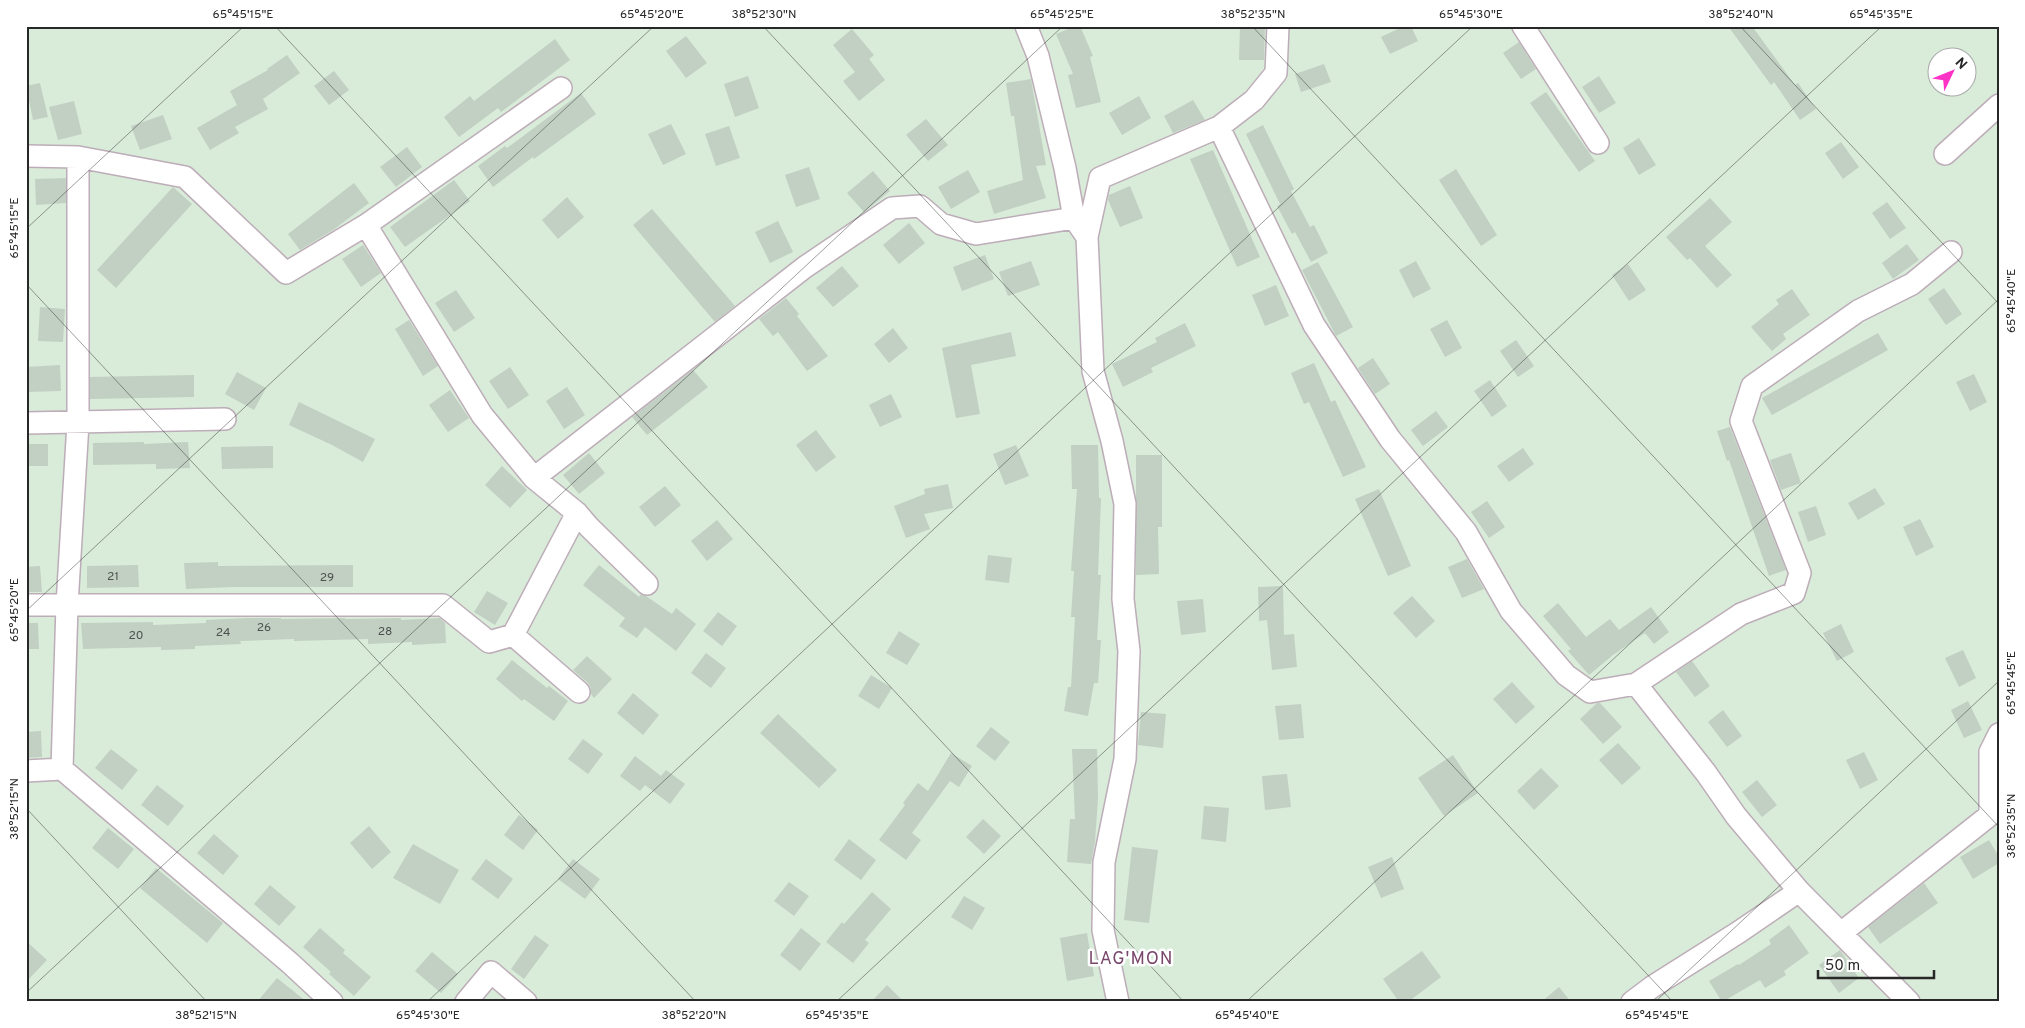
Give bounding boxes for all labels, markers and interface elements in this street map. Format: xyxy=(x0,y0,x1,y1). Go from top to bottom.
text: 65°45'15"E xyxy=(213,7,273,23)
text: 65°45'20"E xyxy=(620,7,684,23)
text: 38°52'30"N xyxy=(732,7,796,23)
text: 65°45'25"E xyxy=(1030,7,1094,23)
text: 38°52'35"N xyxy=(1221,7,1285,23)
text: 65°45'30"E xyxy=(1439,7,1503,23)
text: 38°52'40"N xyxy=(1708,7,1774,23)
text: 65°45'35"E xyxy=(1849,7,1913,23)
north arrow xyxy=(1928,48,1978,98)
text: N xyxy=(1951,55,1970,74)
text: 65°45'15"E xyxy=(7,198,23,258)
text: 65°45'40"E xyxy=(2004,269,2020,333)
house number: 21 xyxy=(107,569,119,585)
house number: 29 xyxy=(320,570,334,586)
text: 65°45'20"E xyxy=(7,578,23,642)
house number: 26 xyxy=(257,620,271,636)
house number: 28 xyxy=(378,624,392,640)
house number: 24 xyxy=(216,625,230,641)
house number: 20 xyxy=(128,628,144,644)
text: 65°45'45"E xyxy=(2004,651,2020,715)
text: 38°52'15"N xyxy=(7,778,23,840)
text: 38°52'35"N xyxy=(2004,794,2020,858)
district label: LAG'MON xyxy=(1088,948,1174,971)
scale bar xyxy=(1818,948,1934,980)
text: 50 m xyxy=(1825,957,1860,976)
text: 38°52'15"N xyxy=(175,1008,237,1024)
text: 65°45'30"E xyxy=(396,1008,460,1024)
text: 38°52'20"N xyxy=(661,1008,727,1024)
text: 65°45'35"E xyxy=(805,1008,869,1024)
text: 65°45'40"E xyxy=(1215,1008,1279,1024)
text: 65°45'45"E xyxy=(1625,1008,1689,1024)

